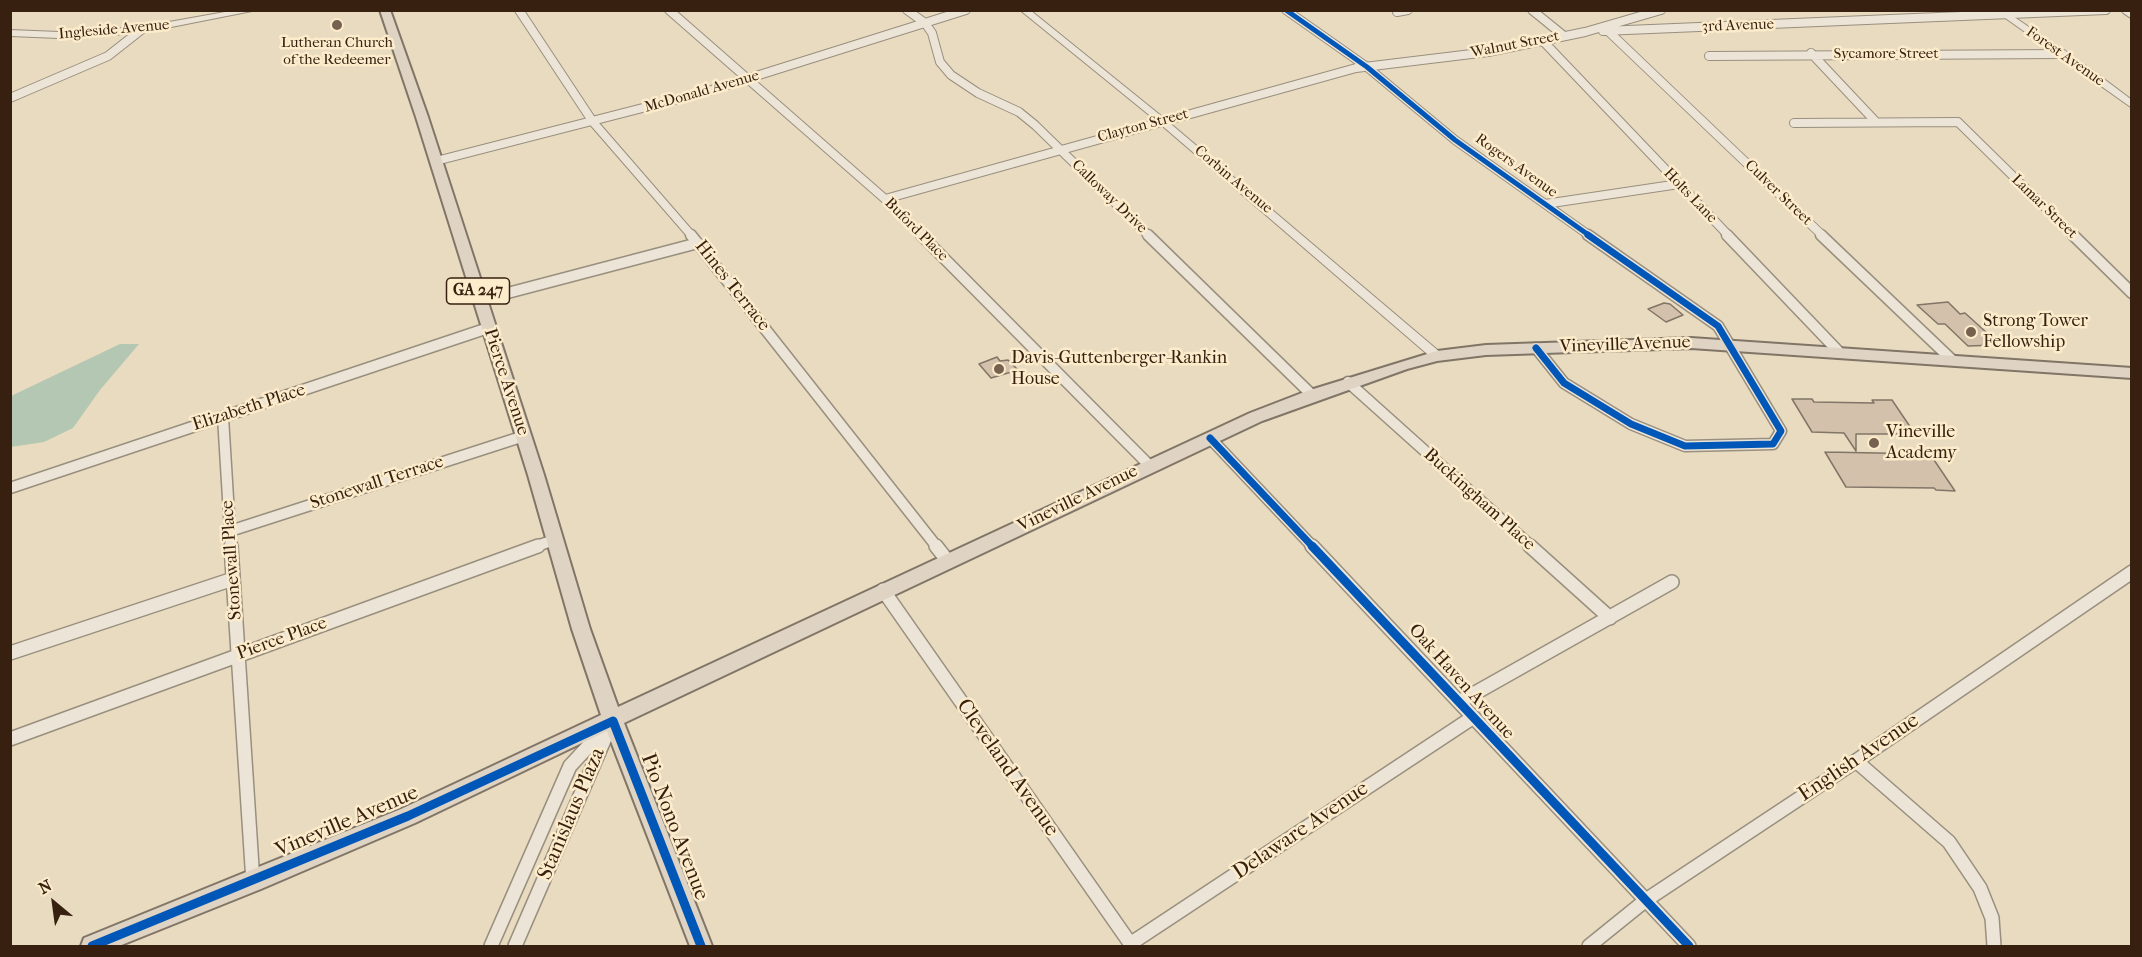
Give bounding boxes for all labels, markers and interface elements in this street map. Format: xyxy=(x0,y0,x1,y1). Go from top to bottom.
street label: Ingleside Avenue xyxy=(58,16,170,44)
street label: 3rd Avenue xyxy=(1702,16,1774,36)
marker: Lutheran Church of the Redeemer xyxy=(330,18,344,32)
street label: Forest Avenue xyxy=(2022,23,2108,91)
street label: Walnut Street xyxy=(1469,28,1561,62)
place label: Lutheran Church of the Redeemer xyxy=(281,34,393,69)
street label: Sycamore Street xyxy=(1833,45,1939,63)
street label: McDonald Avenue xyxy=(643,67,761,117)
street label: Clayton Street xyxy=(1096,105,1190,147)
street label: Rogers Avenue xyxy=(1471,130,1561,202)
street label: Corbin Avenue xyxy=(1190,142,1276,218)
street label: Calloway Drive xyxy=(1067,156,1151,238)
street label: Culver Street xyxy=(1741,157,1815,229)
street label: Holts Lane xyxy=(1659,165,1721,227)
street label: Lamar Street xyxy=(2007,171,2081,243)
street label: Buford Place xyxy=(881,195,951,265)
street label: Hines Terrace xyxy=(690,236,774,336)
road number: GA 247 xyxy=(446,278,510,304)
place label: Strong Tower Fellowship xyxy=(1983,311,2088,354)
marker: Strong Tower Fellowship xyxy=(1964,325,1978,339)
street label: Pierce Avenue xyxy=(479,326,533,438)
street label: Vineville Avenue xyxy=(1559,332,1691,358)
place label: Davis-Guttenberger-Rankin House xyxy=(1011,348,1227,391)
marker: Davis-Guttenberger-Rankin House xyxy=(992,362,1006,376)
street label: Elizabeth Place xyxy=(190,380,308,436)
place label: Vineville Academy xyxy=(1886,422,1957,464)
marker: Vineville Academy xyxy=(1867,436,1881,450)
street label: Buckingham Place xyxy=(1419,444,1539,556)
street label: Stonewall Terrace xyxy=(307,451,447,515)
street label: Vineville Avenue xyxy=(1014,461,1142,537)
street label: Stonewall Place xyxy=(217,499,247,621)
street label: Pierce Place xyxy=(234,613,330,665)
street label: Oak Haven Avenue xyxy=(1403,620,1519,744)
street label: Cleveland Avenue xyxy=(950,695,1064,841)
street label: English Avenue xyxy=(1794,708,1924,808)
street label: Stanislaus Plaza xyxy=(533,744,611,884)
street label: Pio Nono Avenue xyxy=(634,750,714,904)
street label: Delaware Avenue xyxy=(1228,776,1374,886)
street label: Vineville Avenue xyxy=(272,781,422,863)
north arrow xyxy=(24,873,84,933)
text: N xyxy=(35,876,55,898)

